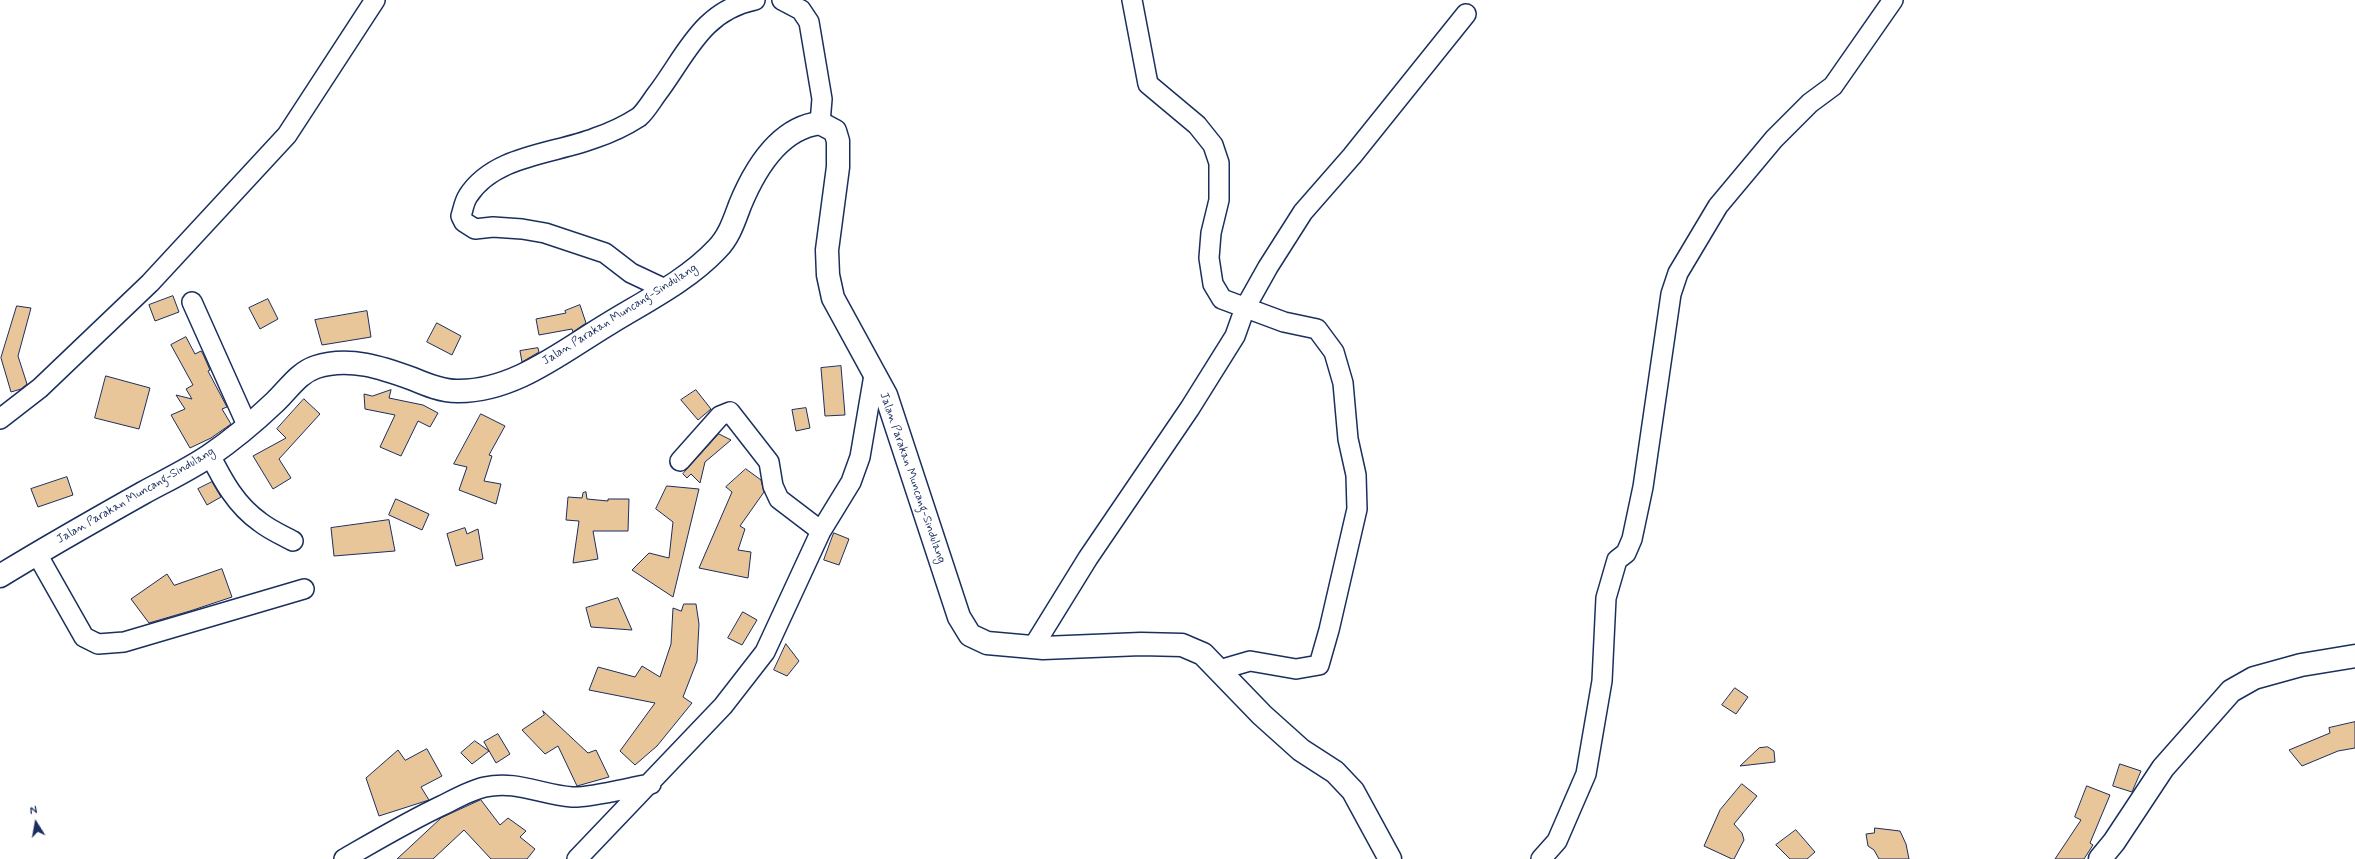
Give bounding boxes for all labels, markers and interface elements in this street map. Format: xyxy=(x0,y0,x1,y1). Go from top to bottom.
street label: Jalan Parakan Muncang-Sindulang xyxy=(540,261,700,369)
street label: Jalan Parakan Muncang-Sindulang xyxy=(876,391,948,565)
street label: Jalan Parakan Muncang-Sindulang xyxy=(54,445,218,547)
north arrow xyxy=(16,803,56,843)
text: N xyxy=(29,804,39,819)

